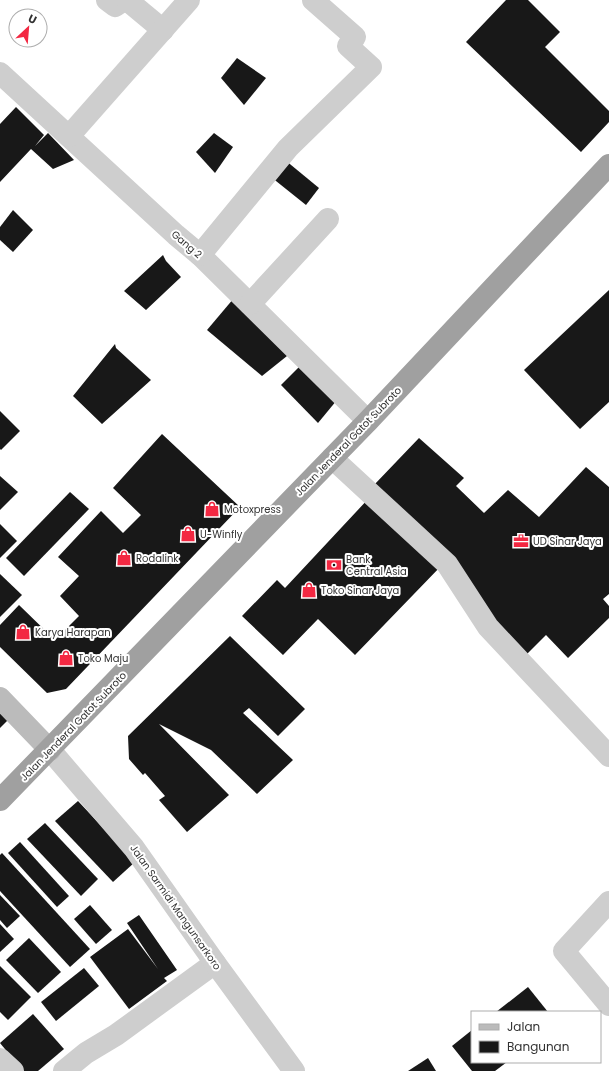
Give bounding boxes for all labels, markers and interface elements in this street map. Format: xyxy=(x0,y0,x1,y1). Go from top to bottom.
north arrow xyxy=(8,8,48,48)
text: U xyxy=(25,10,40,28)
street label: Gang 2 xyxy=(168,227,205,262)
street label: Jalan Jenderal Gatot Subroto xyxy=(292,383,405,499)
shop icon: Motoxpress xyxy=(203,500,221,518)
place label: Motoxpress xyxy=(224,502,281,517)
shop icon: U-Winfly xyxy=(179,525,197,543)
place label: U-Winfly xyxy=(200,527,243,542)
office icon: UD Sinar Jaya xyxy=(512,532,530,550)
place label: UD Sinar Jaya xyxy=(533,534,602,549)
shop icon: Rodalink xyxy=(115,549,133,567)
place label: Rodalink xyxy=(136,551,179,566)
place label: Bank Central Asia xyxy=(346,552,407,579)
bank icon: Bank Central Asia xyxy=(325,556,343,574)
shop icon: Toko Sinar Jaya xyxy=(300,581,318,599)
place label: Toko Sinar Jaya xyxy=(321,583,399,598)
shop icon: Karya Harapan xyxy=(14,623,32,641)
place label: Karya Harapan xyxy=(35,625,111,640)
shop icon: Toko Maju xyxy=(57,649,75,667)
place label: Toko Maju xyxy=(78,651,128,666)
street label: Jalan Jenderal Gatot Subroto xyxy=(17,668,130,784)
street label: Jalan Sarmidi Mangunsarkoro xyxy=(126,842,225,973)
legend xyxy=(471,1011,601,1063)
text: Jalan xyxy=(507,1018,540,1035)
text: Bangunan xyxy=(507,1038,569,1055)

